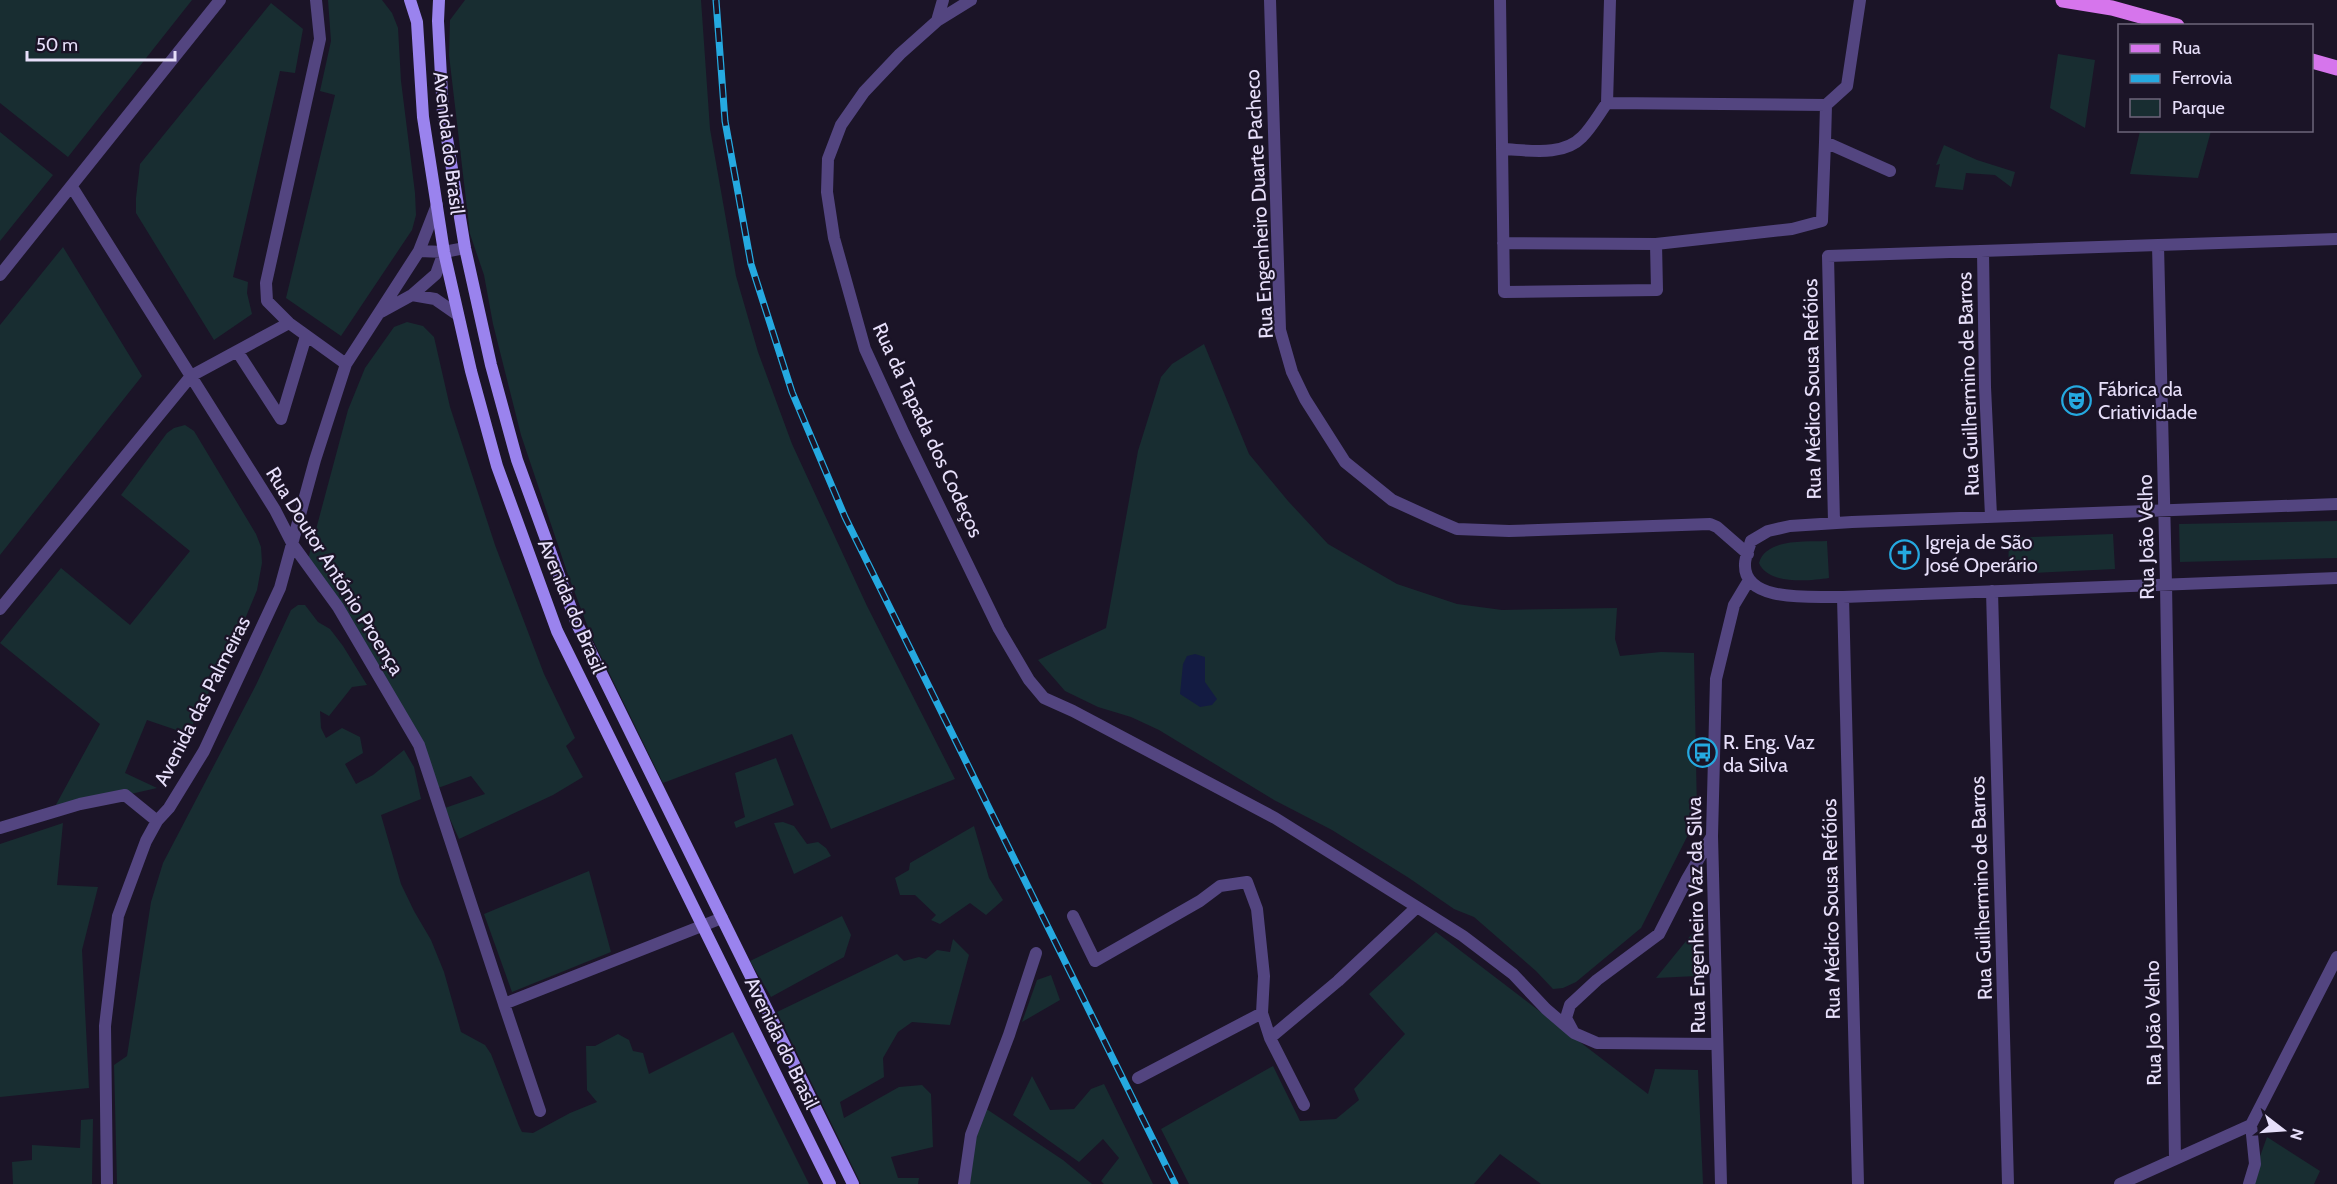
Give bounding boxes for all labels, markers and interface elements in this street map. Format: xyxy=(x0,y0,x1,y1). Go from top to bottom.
scale bar xyxy=(27,24,176,62)
legend xyxy=(2118,24,2313,132)
text: 50 m xyxy=(36,34,78,56)
text: Rua xyxy=(2172,37,2201,59)
text: Ferrovia xyxy=(2172,67,2232,89)
street label: Rua Engenheiro Duarte Pacheco xyxy=(1240,69,1278,339)
street label: Avenida do Brasil xyxy=(428,70,470,216)
text: Parque xyxy=(2172,97,2225,119)
street label: Rua Guilhermino de Barros xyxy=(1952,272,1984,496)
street label: Rua Médico Sousa Refóios xyxy=(1798,278,1826,500)
street label: Rua da Tapada dos Codeços xyxy=(868,319,988,541)
place label: Fábrica da Criatividade xyxy=(2098,377,2197,424)
theatre icon: Fábrica da Criatividade xyxy=(2061,385,2093,417)
street label: Rua Doutor António Proença xyxy=(261,462,409,680)
street label: Rua João Velho xyxy=(2133,474,2159,600)
place label: Igreja de São José Operário xyxy=(1924,530,2038,577)
street label: Avenida do Brasil xyxy=(533,535,611,677)
church icon: Igreja de São José Operário xyxy=(1888,538,1920,570)
street label: Avenida das Palmeiras xyxy=(149,612,255,790)
place label: R. Eng. Vaz da Silva xyxy=(1723,730,1815,777)
bus stop icon: R. Eng. Vaz da Silva xyxy=(1686,737,1718,769)
street label: Rua Guilhermino de Barros xyxy=(1965,776,1997,1000)
street label: Rua Engenheiro Vaz da Silva xyxy=(1682,796,1710,1033)
street label: Rua Médico Sousa Refóios xyxy=(1817,798,1845,1020)
street label: Rua João Velho xyxy=(2140,960,2166,1086)
street label: Avenida do Brasil xyxy=(740,973,824,1113)
north arrow xyxy=(2253,1100,2313,1160)
text: N xyxy=(2286,1126,2308,1142)

